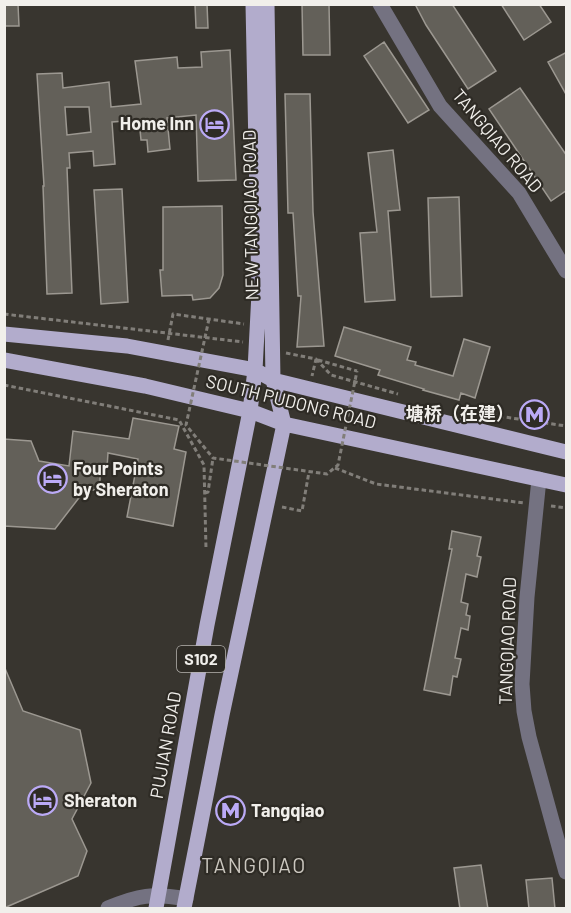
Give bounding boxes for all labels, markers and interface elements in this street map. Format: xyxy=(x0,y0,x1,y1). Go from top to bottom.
street label: TANGQIAO ROAD xyxy=(448,84,547,197)
hotel icon: Home Inn xyxy=(199,108,231,140)
place label: Home Inn xyxy=(120,112,194,134)
street label: NEW TANGQIAO ROAD xyxy=(238,130,262,301)
street label: SOUTH PUDONG ROAD xyxy=(204,369,379,433)
metro station icon: 塘桥（在建） xyxy=(519,398,551,430)
place label: 塘桥（在建） xyxy=(406,402,514,424)
place label: Four Points by Sheraton xyxy=(73,457,168,500)
hotel icon: Four Points by Sheraton xyxy=(36,463,68,495)
street label: TANGQIAO ROAD xyxy=(494,577,520,705)
road number: S102 xyxy=(177,646,225,672)
street label: PUJIAN ROAD xyxy=(145,690,185,800)
hotel icon: Sheraton xyxy=(27,785,59,817)
place label: Sheraton xyxy=(64,789,137,811)
metro station icon: Tangqiao xyxy=(214,795,246,827)
place label: Tangqiao xyxy=(251,799,325,821)
district label: TANGQIAO xyxy=(201,852,307,877)

